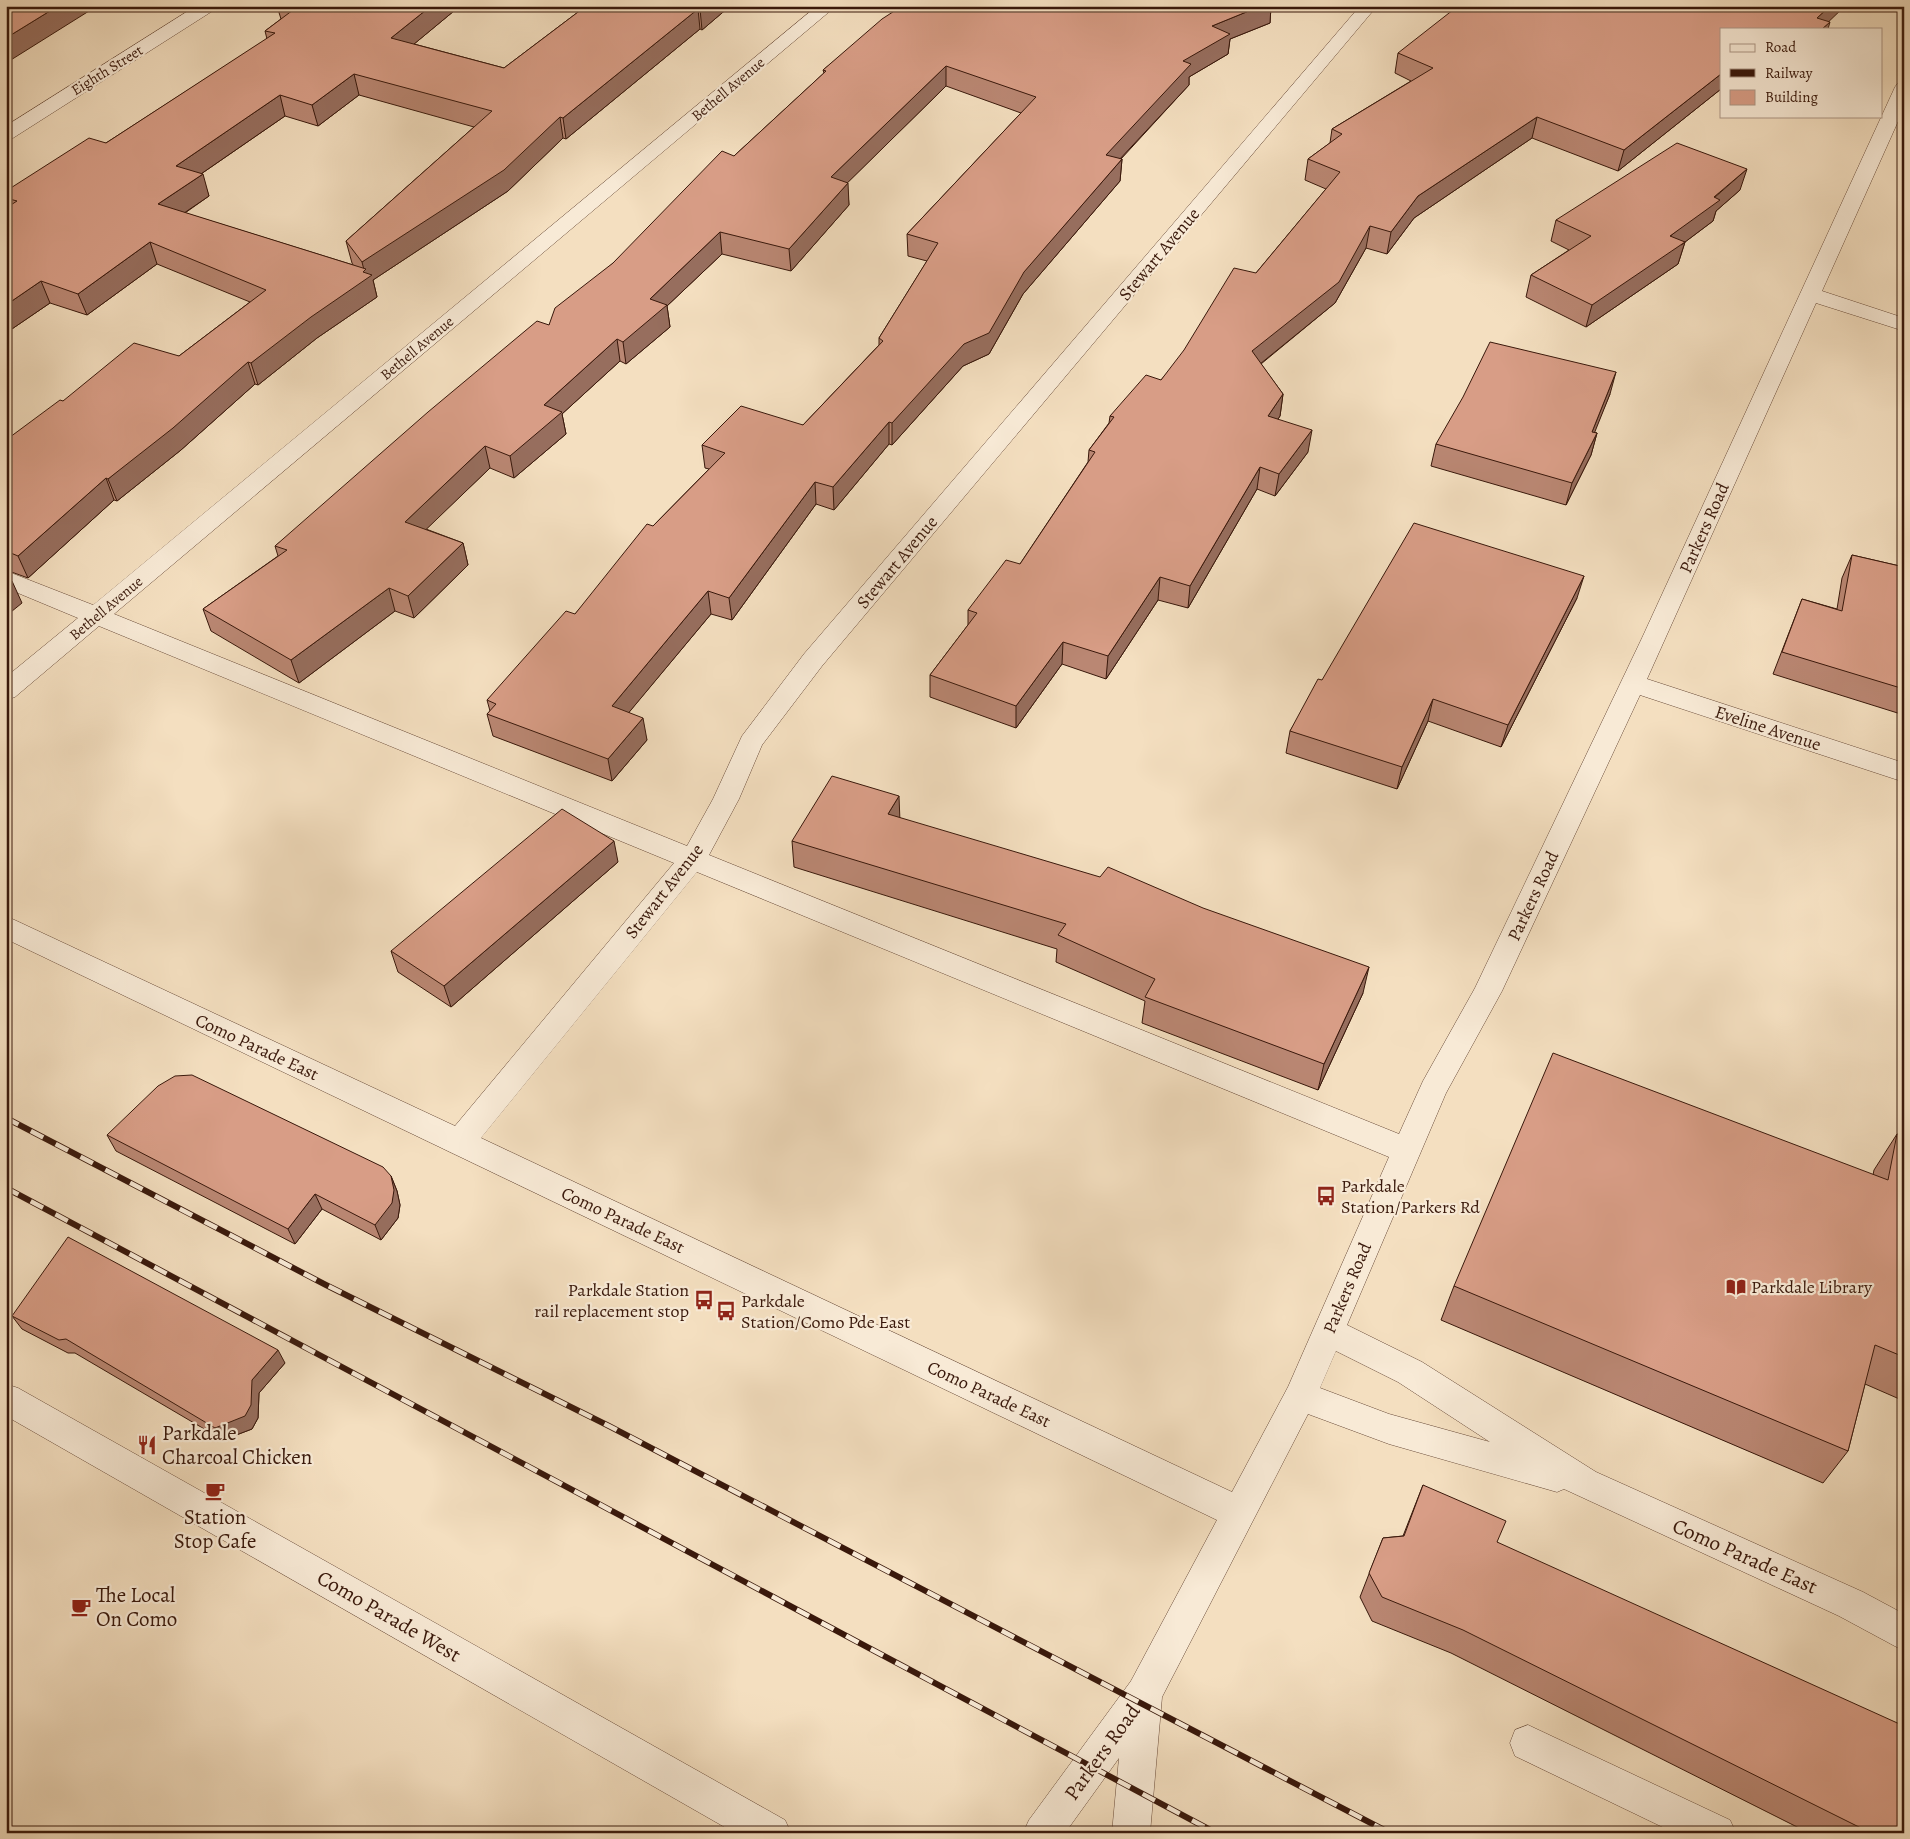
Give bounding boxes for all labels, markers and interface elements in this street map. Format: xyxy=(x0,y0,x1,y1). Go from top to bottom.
legend xyxy=(1720,28,1882,118)
text: Road xyxy=(1765,37,1797,57)
street label: Eighth Street xyxy=(67,40,147,100)
street label: Bethell Avenue xyxy=(687,52,769,126)
text: Railway xyxy=(1765,63,1813,83)
text: Building xyxy=(1765,87,1818,107)
street label: Stewart Avenue xyxy=(1113,202,1205,306)
street label: Bethell Avenue xyxy=(376,311,458,385)
street label: Parkers Road xyxy=(1673,479,1735,577)
street label: Stewart Avenue xyxy=(851,510,943,614)
street label: Bethell Avenue xyxy=(65,571,147,645)
street label: Eveline Avenue xyxy=(1712,700,1824,756)
street label: Stewart Avenue xyxy=(619,839,709,943)
street label: Parkers Road xyxy=(1502,847,1564,945)
street label: Como Parade East xyxy=(191,1008,323,1086)
place label: Parkdale Station/Parkers Rd xyxy=(1341,1174,1480,1219)
street label: Como Parade East xyxy=(557,1181,689,1259)
bus stop icon: Parkdale Station/Parkers Rd xyxy=(1315,1185,1337,1207)
street label: Parkers Road xyxy=(1317,1239,1377,1337)
place label: Parkdale Library xyxy=(1751,1275,1873,1299)
library icon: Parkdale Library xyxy=(1725,1276,1747,1298)
place label: Parkdale Station rail replacement stop xyxy=(534,1278,689,1323)
bus stop icon: Parkdale Station rail replacement stop xyxy=(693,1289,715,1311)
place label: Parkdale Station/Como Pde East xyxy=(741,1289,910,1334)
bus stop icon: Parkdale Station/Como Pde East xyxy=(715,1300,737,1322)
street label: Como Parade East xyxy=(923,1355,1055,1433)
place label: Parkdale Charcoal Chicken xyxy=(162,1419,312,1471)
restaurant icon: Parkdale Charcoal Chicken xyxy=(136,1434,158,1456)
cafe icon: Station Stop Cafe xyxy=(204,1480,226,1502)
place label: Station Stop Cafe xyxy=(174,1503,256,1555)
street label: Como Parade East xyxy=(1668,1512,1822,1601)
street label: Como Parade West xyxy=(312,1564,466,1669)
place label: The Local On Como xyxy=(96,1581,177,1633)
cafe icon: The Local On Como xyxy=(70,1596,92,1618)
street label: Parkers Road xyxy=(1058,1698,1147,1806)

